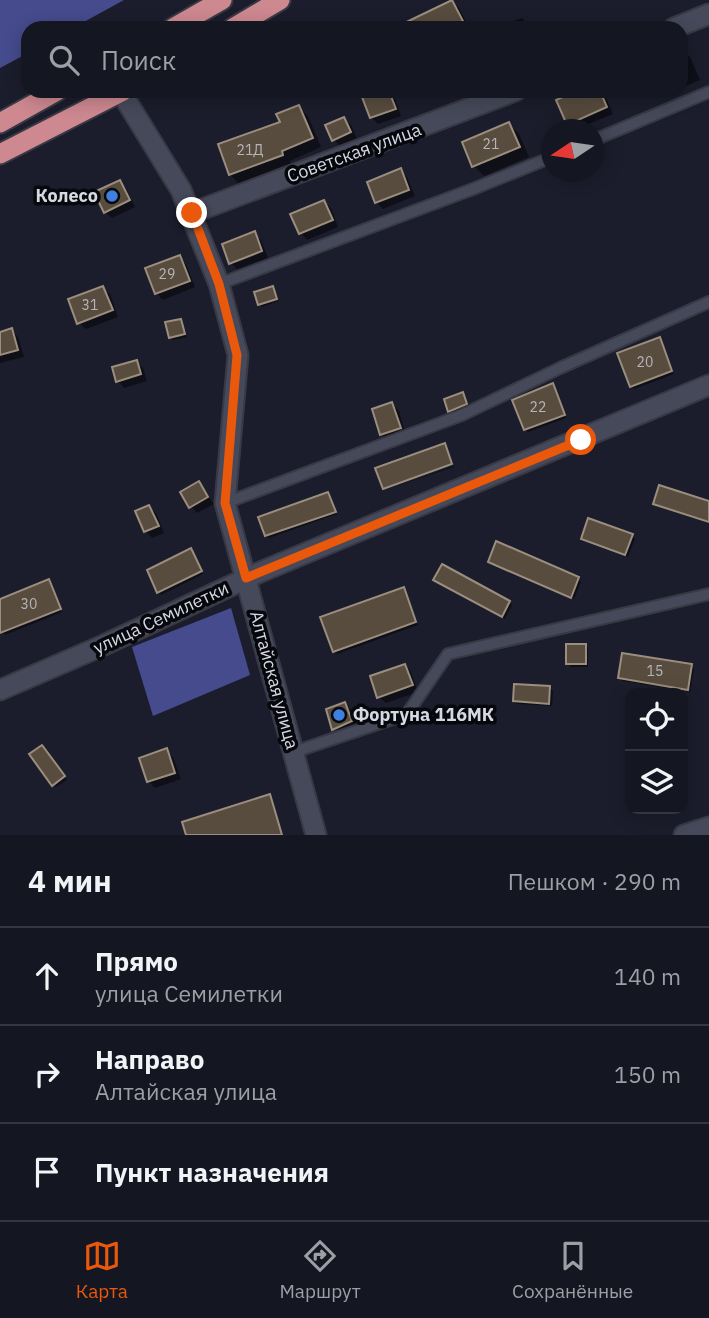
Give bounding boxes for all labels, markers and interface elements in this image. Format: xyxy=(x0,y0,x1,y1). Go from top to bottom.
search box xyxy=(21,21,688,98)
icon: search xyxy=(45,41,83,79)
text: Поиск xyxy=(101,43,176,77)
street label: Советская улица xyxy=(283,117,425,188)
north arrow xyxy=(541,119,604,182)
house number: 21 xyxy=(483,135,499,153)
house number: 21Д xyxy=(237,141,263,159)
place label: Колесо xyxy=(36,184,98,207)
marker: Колесо xyxy=(104,188,120,204)
route end xyxy=(176,197,207,228)
house number: 29 xyxy=(159,265,175,283)
house number: 31 xyxy=(82,296,98,314)
house number: 20 xyxy=(637,353,653,371)
house number: 22 xyxy=(530,398,546,416)
route start xyxy=(565,424,596,455)
street label: улица Семилетки xyxy=(89,576,232,659)
house number: 30 xyxy=(21,595,37,613)
street label: Алтайская улица xyxy=(245,608,304,752)
house number: 15 xyxy=(647,662,663,680)
map controls xyxy=(625,688,688,814)
button: locate xyxy=(625,688,688,751)
place label: Фортуна 116МК xyxy=(353,703,494,726)
marker: Фортуна 116МК xyxy=(331,707,347,723)
button: layers xyxy=(625,751,688,814)
text: 4 мин xyxy=(28,861,112,900)
text: Пешком · 290 m xyxy=(508,866,681,896)
text: Прямо xyxy=(95,944,178,978)
icon: ahead xyxy=(28,957,66,995)
text: 140 m xyxy=(614,961,681,991)
text: улица Семилетки xyxy=(95,978,283,1008)
text: Направо xyxy=(95,1042,204,1076)
icon: right xyxy=(28,1055,66,1093)
text: 150 m xyxy=(614,1059,681,1089)
text: Алтайская улица xyxy=(95,1076,277,1106)
icon: arrive xyxy=(28,1153,66,1191)
text: Пункт назначения xyxy=(95,1155,329,1189)
tab: Карта xyxy=(76,1237,128,1303)
tab: Маршрут xyxy=(279,1237,361,1303)
tab: Сохранённые xyxy=(512,1237,633,1303)

